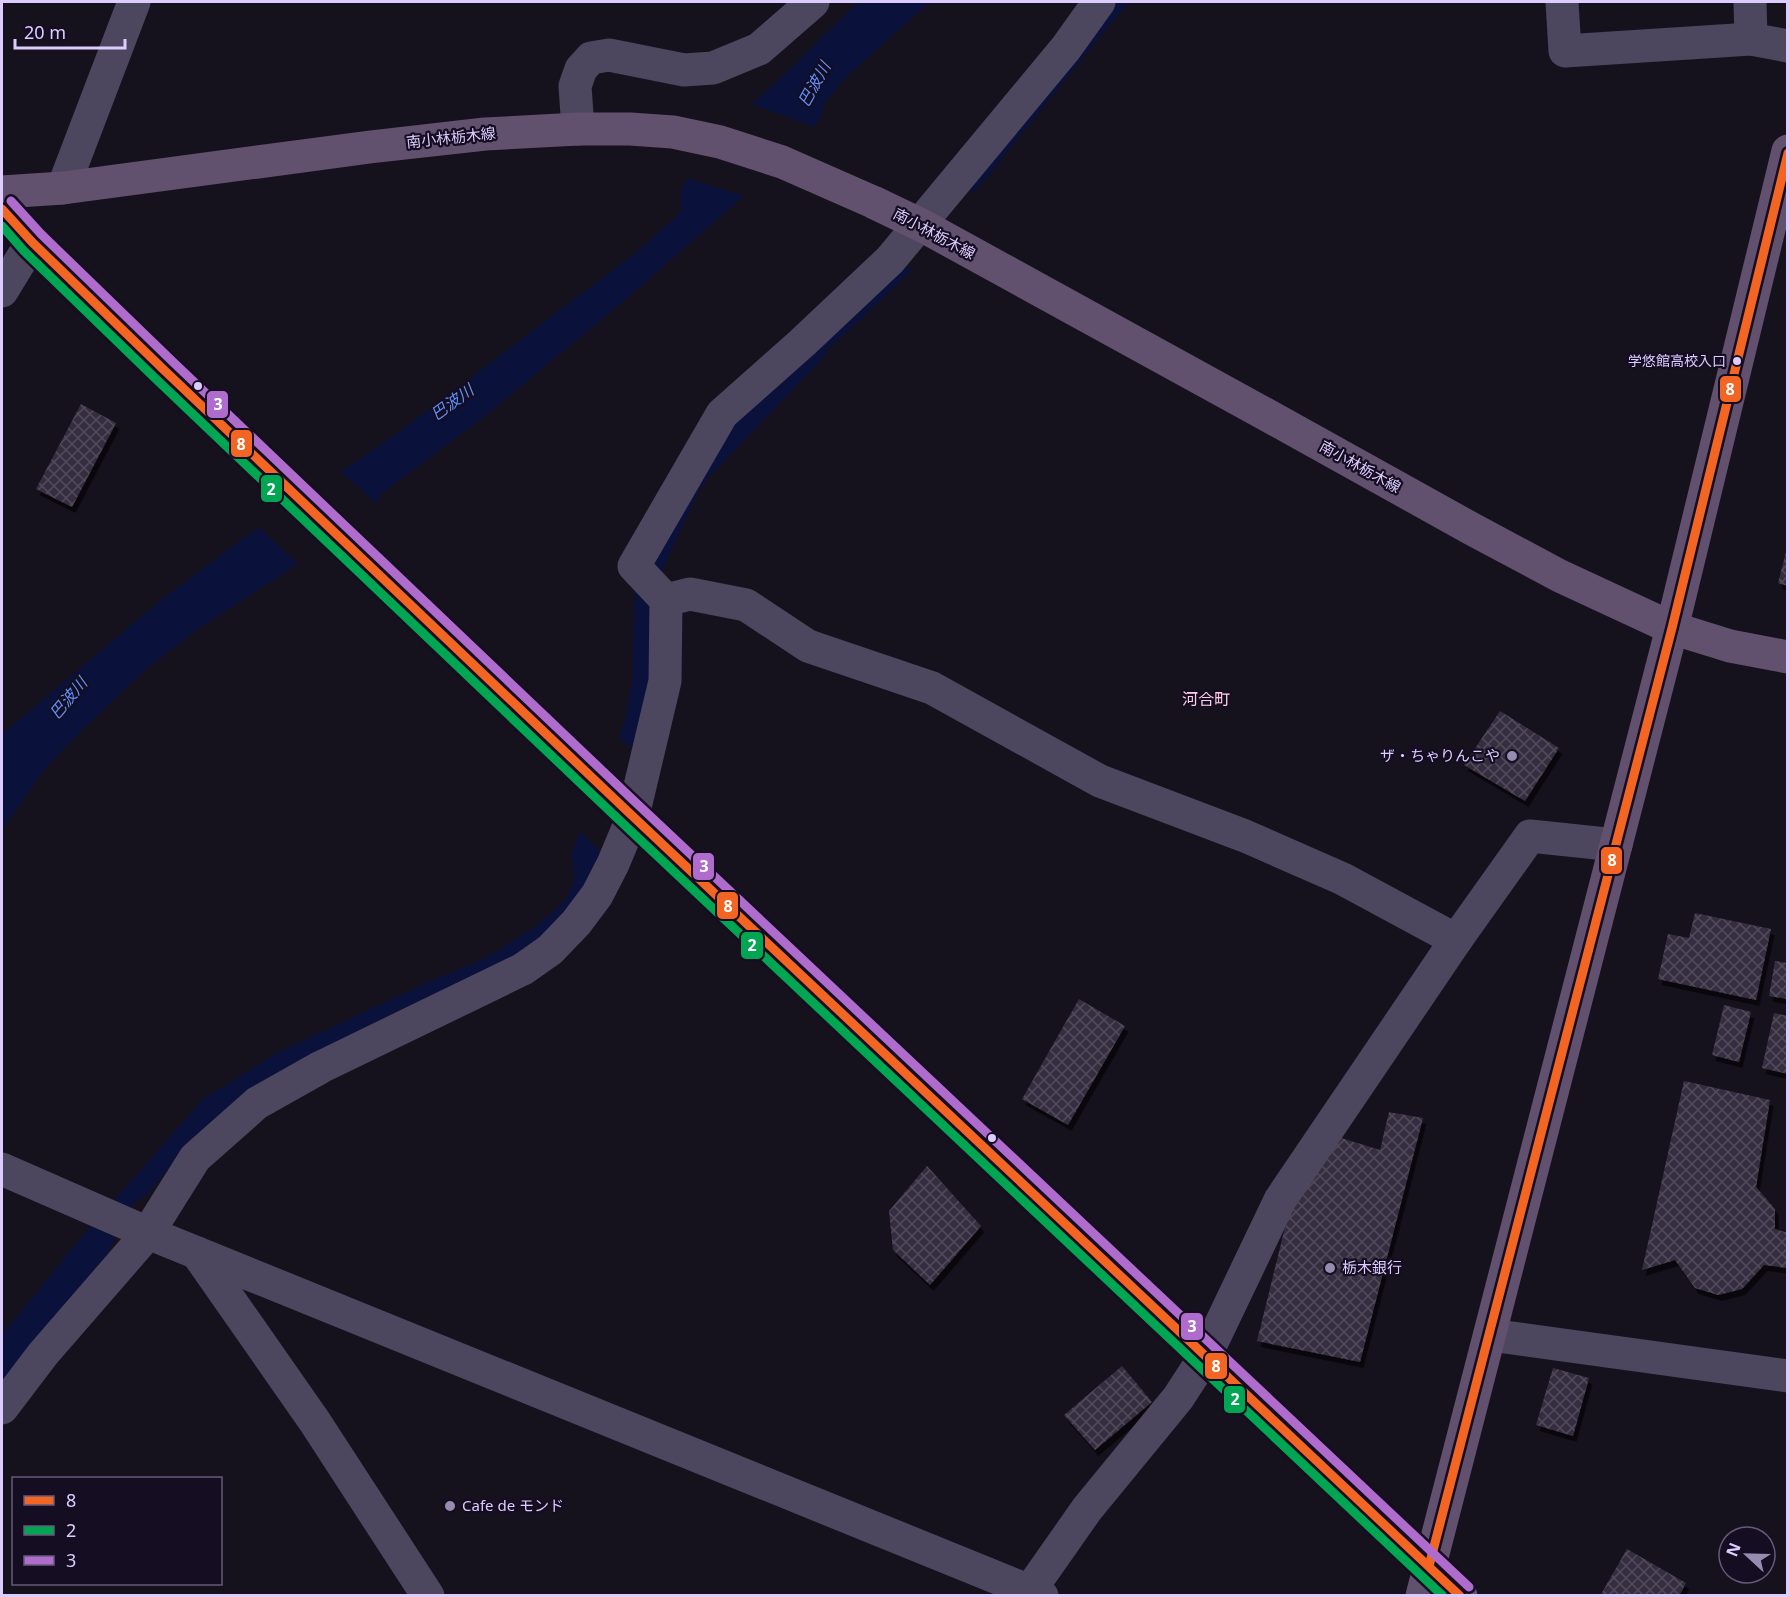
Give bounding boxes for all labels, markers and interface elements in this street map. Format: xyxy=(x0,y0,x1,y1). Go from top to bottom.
scale bar xyxy=(15,12,124,50)
text: 20 m xyxy=(24,20,66,44)
water label: 巴波川 xyxy=(793,56,836,110)
street label: 南小林栃木線 xyxy=(405,122,497,152)
street label: 南小林栃木線 xyxy=(890,203,979,263)
place label: 学悠館高校入口 xyxy=(1628,351,1726,370)
marker: 学悠館高校入口 xyxy=(1731,355,1743,367)
line badge: 8 xyxy=(1719,375,1742,403)
water label: 巴波川 xyxy=(426,378,479,425)
text: 8 xyxy=(1725,378,1735,400)
unlabelled marker xyxy=(192,380,204,392)
line badge: 3 xyxy=(206,390,229,419)
text: 3 xyxy=(213,393,223,415)
line badge: 8 xyxy=(230,429,253,458)
text: 8 xyxy=(236,433,246,455)
street label: 南小林栃木線 xyxy=(1316,436,1405,497)
line badge: 2 xyxy=(260,474,283,503)
text: 2 xyxy=(266,478,276,500)
water label: 巴波川 xyxy=(44,671,93,723)
district label: 河合町 xyxy=(1182,688,1230,710)
place label: ザ・ちゃりんこや xyxy=(1380,745,1500,765)
marker: ザ・ちゃりんこや xyxy=(1505,749,1519,763)
line badge: 8 xyxy=(1600,846,1623,875)
text: 8 xyxy=(1607,849,1617,871)
line badge: 3 xyxy=(692,852,715,881)
text: 3 xyxy=(699,855,709,877)
line badge: 8 xyxy=(716,891,739,920)
text: 8 xyxy=(723,895,733,917)
line badge: 2 xyxy=(740,931,764,960)
text: 2 xyxy=(747,934,757,956)
unlabelled marker xyxy=(986,1132,998,1144)
place label: 栃木銀行 xyxy=(1342,1257,1402,1277)
marker: 栃木銀行 xyxy=(1323,1261,1337,1275)
line badge: 3 xyxy=(1180,1312,1204,1341)
text: 3 xyxy=(1187,1315,1197,1337)
line badge: 8 xyxy=(1204,1352,1228,1380)
text: 8 xyxy=(1211,1355,1221,1377)
line badge: 2 xyxy=(1223,1385,1246,1414)
text: 2 xyxy=(1230,1388,1240,1410)
legend xyxy=(12,1477,222,1585)
text: 8 xyxy=(66,1488,76,1512)
place label: Cafe de モンド xyxy=(462,1495,564,1515)
marker: Cafe de モンド xyxy=(443,1499,457,1513)
text: 2 xyxy=(66,1518,76,1542)
north arrow xyxy=(1717,1525,1777,1585)
text: N xyxy=(1720,1539,1746,1560)
text: 3 xyxy=(66,1548,76,1572)

